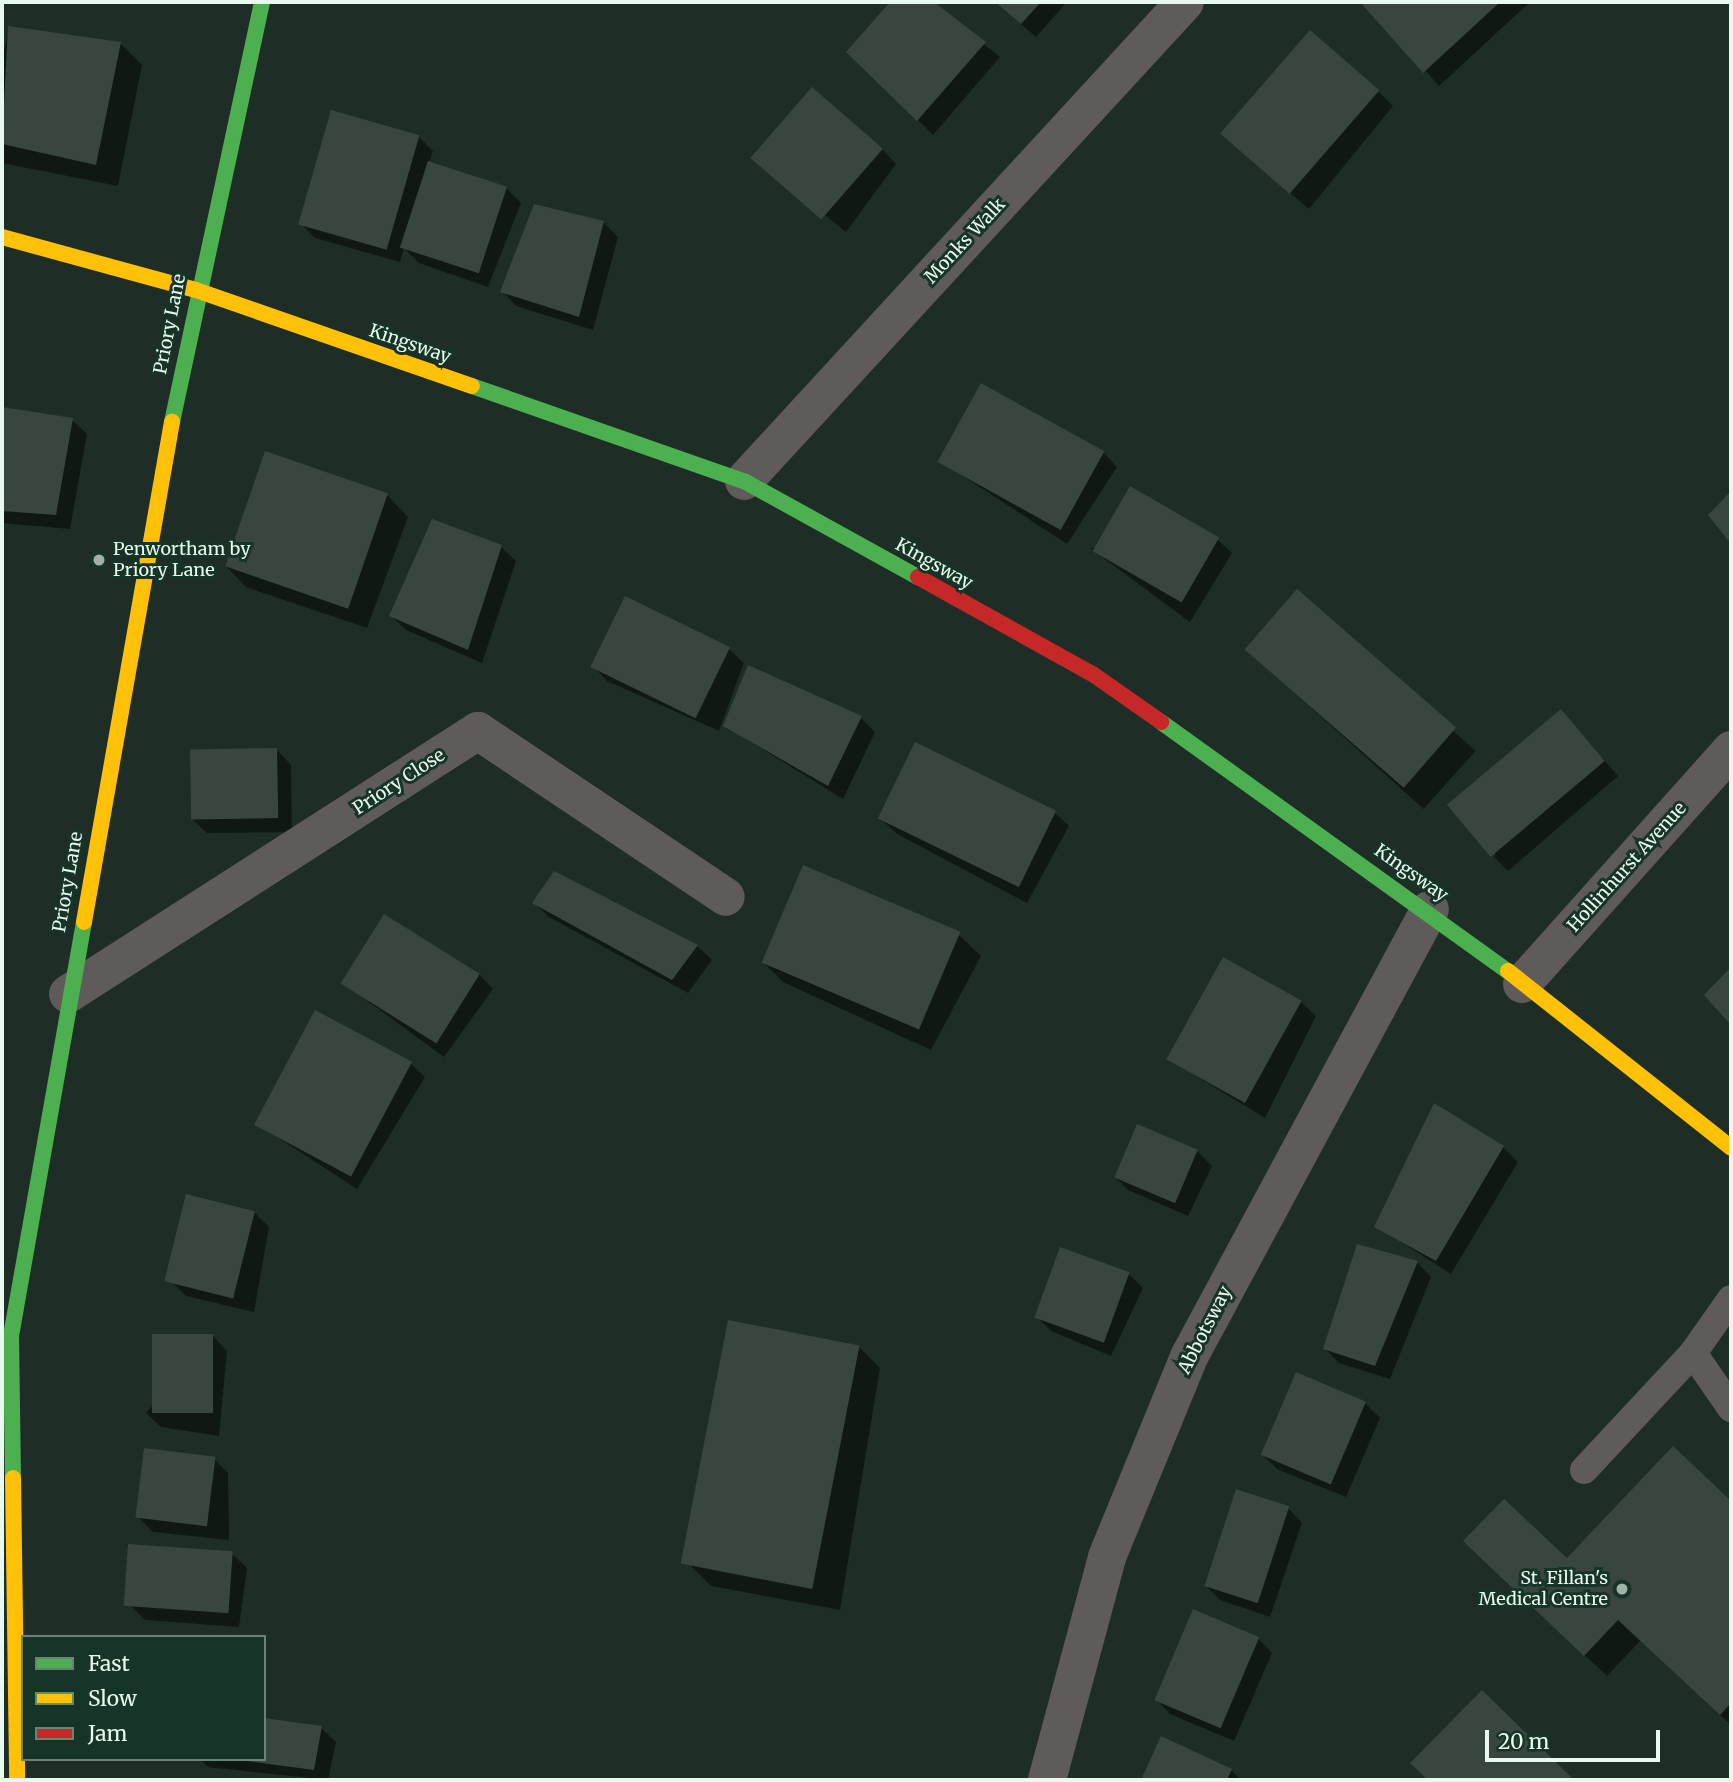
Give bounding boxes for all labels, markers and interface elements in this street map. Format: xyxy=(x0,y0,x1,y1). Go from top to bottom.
street label: Monks Walk xyxy=(920,194,1010,288)
street label: Priory Lane xyxy=(150,272,190,376)
street label: Kingsway xyxy=(366,320,454,368)
street label: Kingsway xyxy=(892,534,976,594)
place label: Penwortham by Priory Lane xyxy=(113,539,251,582)
marker: Penwortham by Priory Lane xyxy=(91,552,107,568)
street label: Priory Close xyxy=(349,744,449,820)
street label: Hollinhurst Avenue xyxy=(1563,798,1691,936)
street label: Priory Lane xyxy=(49,830,87,934)
street label: Kingsway xyxy=(1370,840,1452,906)
street label: Abbotsway xyxy=(1174,1282,1236,1378)
place label: St. Fillan's Medical Centre xyxy=(1479,1568,1608,1610)
marker: St. Fillan's Medical Centre xyxy=(1614,1581,1630,1597)
legend xyxy=(21,1635,266,1761)
text: Fast xyxy=(88,1650,130,1677)
text: Slow xyxy=(88,1685,137,1712)
scale bar xyxy=(1488,1716,1663,1760)
text: Jam xyxy=(88,1720,127,1747)
text: 20 m xyxy=(1498,1728,1549,1755)

